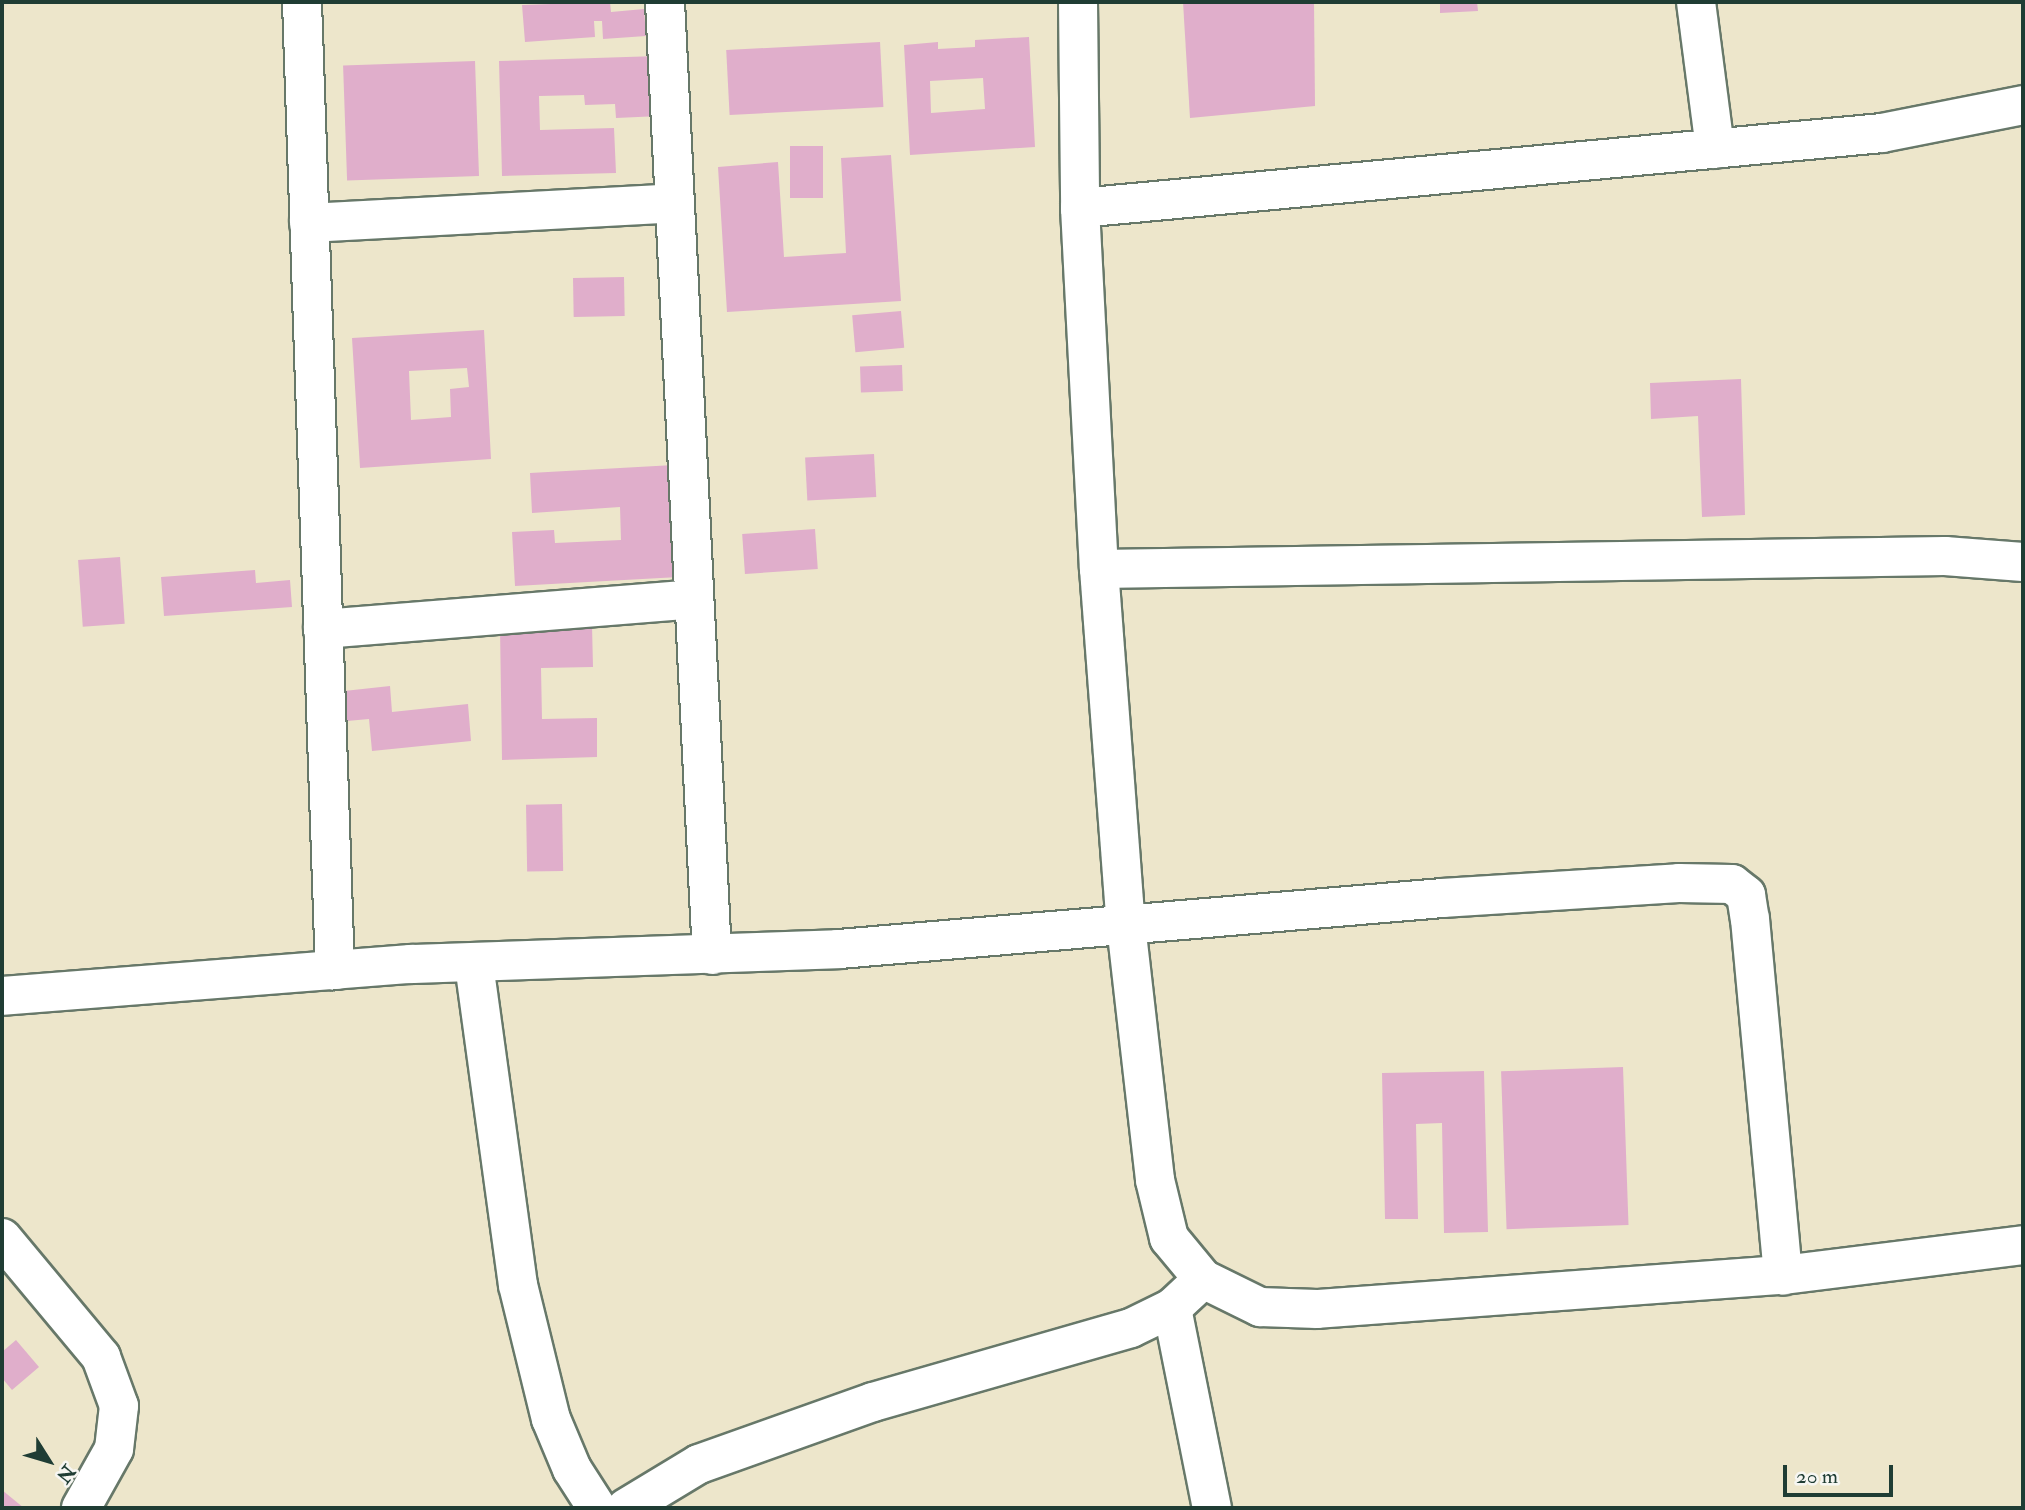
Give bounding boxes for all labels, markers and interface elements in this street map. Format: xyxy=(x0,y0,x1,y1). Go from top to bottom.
north arrow xyxy=(14,1426,84,1496)
scale bar xyxy=(1787,1450,1897,1494)
text: N xyxy=(51,1460,80,1488)
text: 20 m xyxy=(1796,1463,1838,1490)

